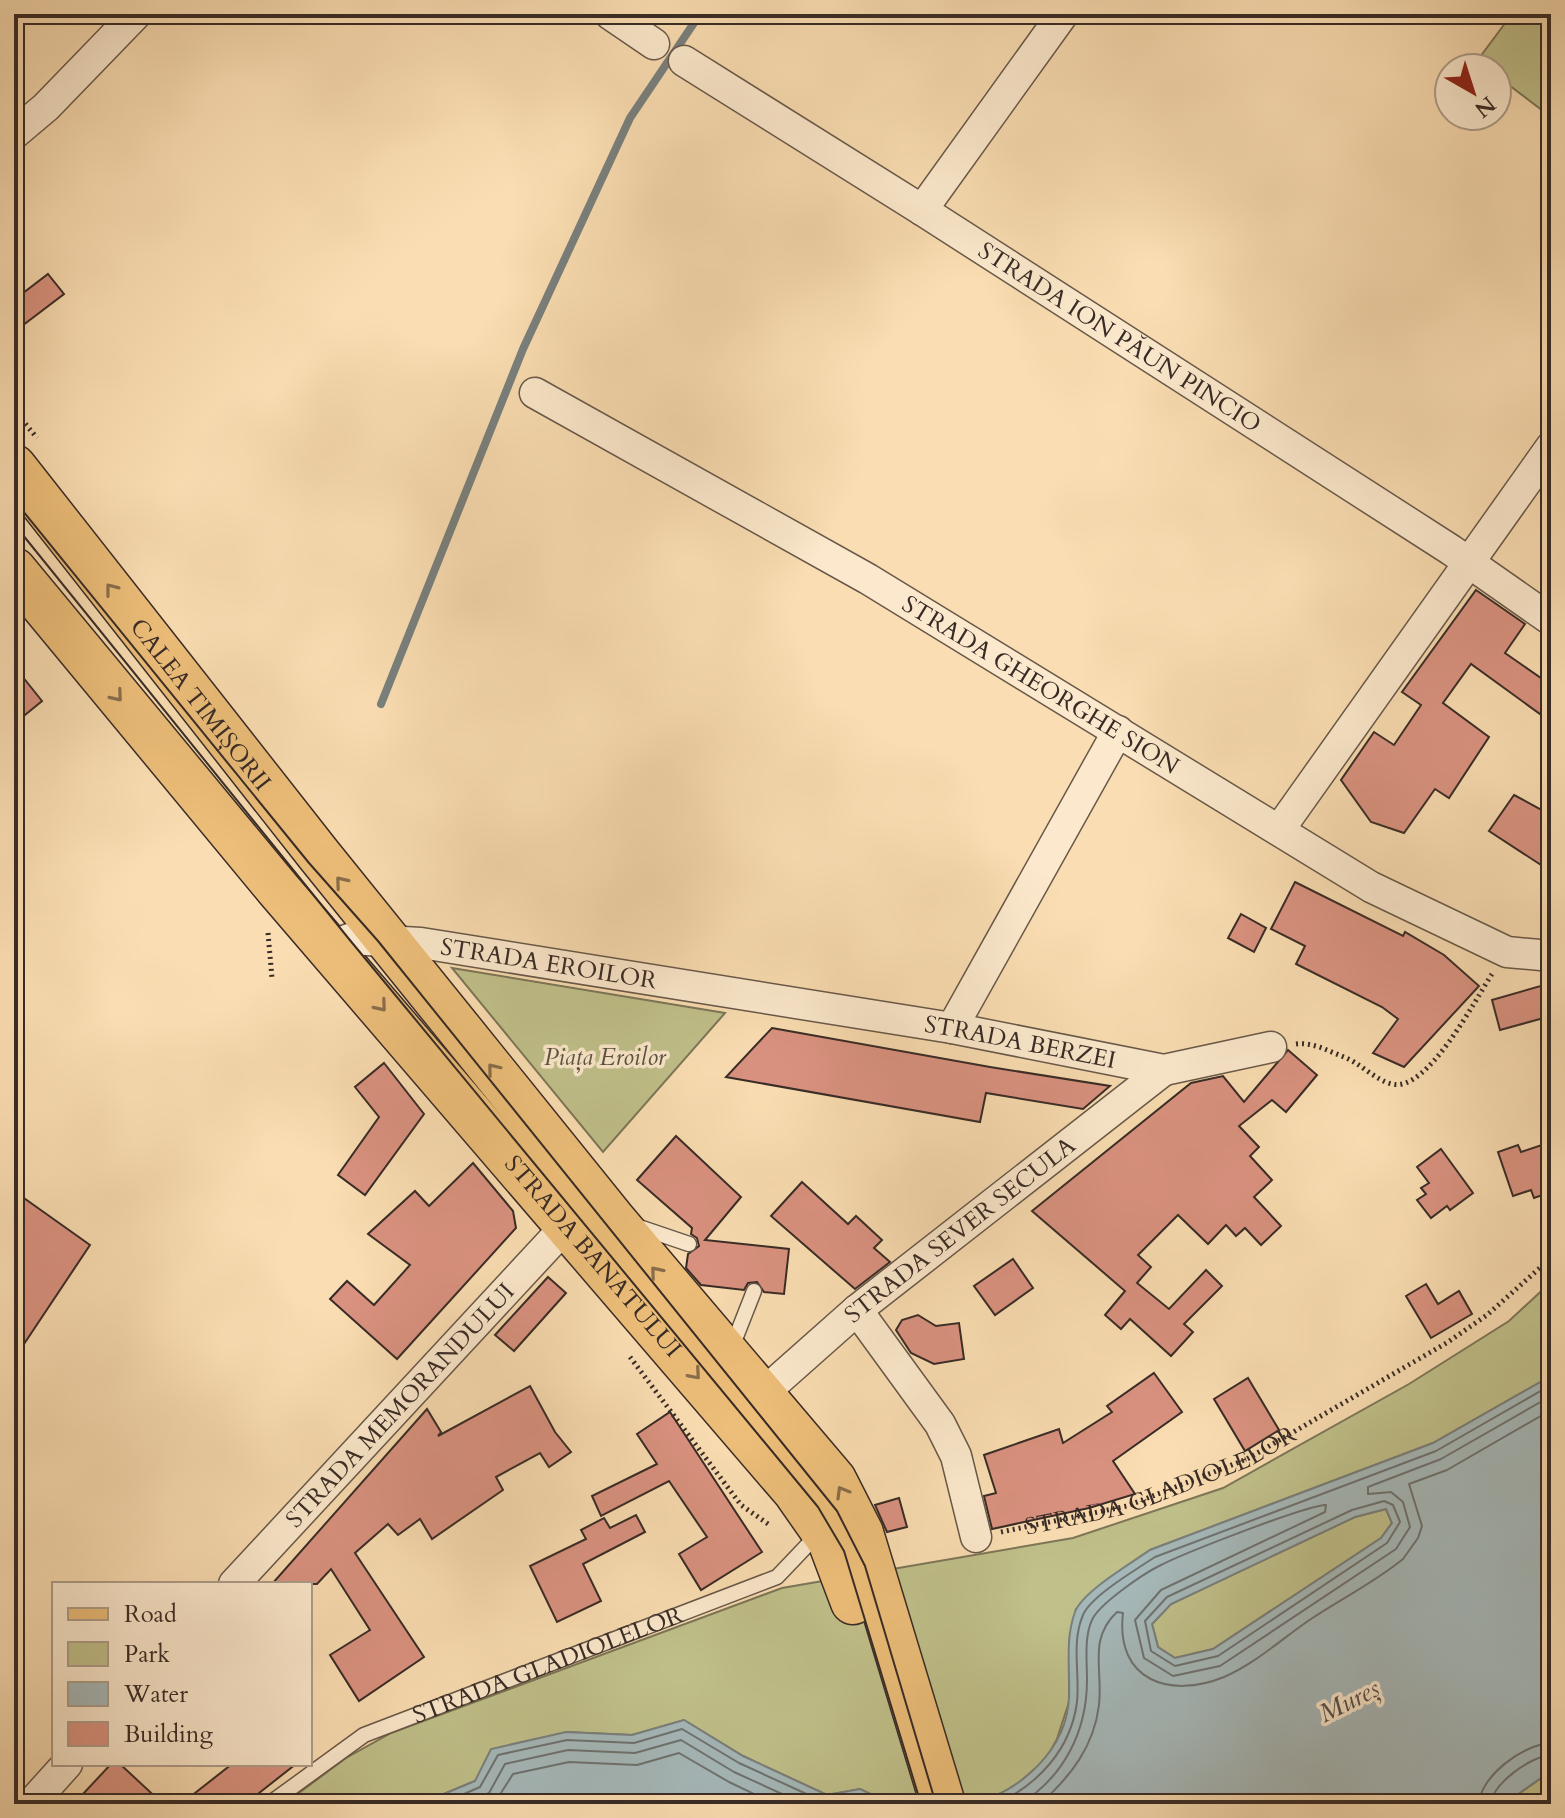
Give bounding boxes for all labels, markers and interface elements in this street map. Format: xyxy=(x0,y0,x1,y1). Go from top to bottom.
north arrow xyxy=(1433,52,1513,132)
text: N xyxy=(1468,89,1502,124)
street label: STRADA ION PĂUN PINCIO xyxy=(972,234,1268,440)
one-way arrow xyxy=(106,583,120,598)
street label: STRADA GHEORGHE SION xyxy=(896,587,1186,783)
street label: CALEA TIMIȘORII xyxy=(123,611,279,797)
one-way arrow xyxy=(107,686,122,701)
one-way arrow xyxy=(336,876,351,891)
street label: STRADA EROILOR xyxy=(438,930,660,997)
one-way arrow xyxy=(371,997,386,1011)
street label: STRADA BERZEI xyxy=(922,1007,1119,1077)
park label: Piața Eroilor xyxy=(544,1041,667,1074)
one-way arrow xyxy=(489,1064,503,1079)
street label: STRADA SEVER SECULA xyxy=(837,1128,1083,1330)
street label: STRADA BANATULUI xyxy=(497,1148,689,1364)
one-way arrow xyxy=(651,1267,666,1281)
street label: STRADA MEMORANDULUI xyxy=(278,1276,522,1535)
one-way arrow xyxy=(685,1365,700,1379)
street label: STRADA GLADIOLELOR xyxy=(1022,1417,1302,1543)
one-way arrow xyxy=(836,1486,851,1501)
legend xyxy=(52,1582,312,1766)
text: Road xyxy=(124,1598,177,1631)
street label: STRADA GLADIOLELOR xyxy=(408,1598,688,1731)
text: Park xyxy=(124,1638,170,1671)
water label: Mureș xyxy=(1313,1671,1386,1731)
text: Water xyxy=(123,1678,188,1711)
text: Building xyxy=(124,1718,214,1751)

